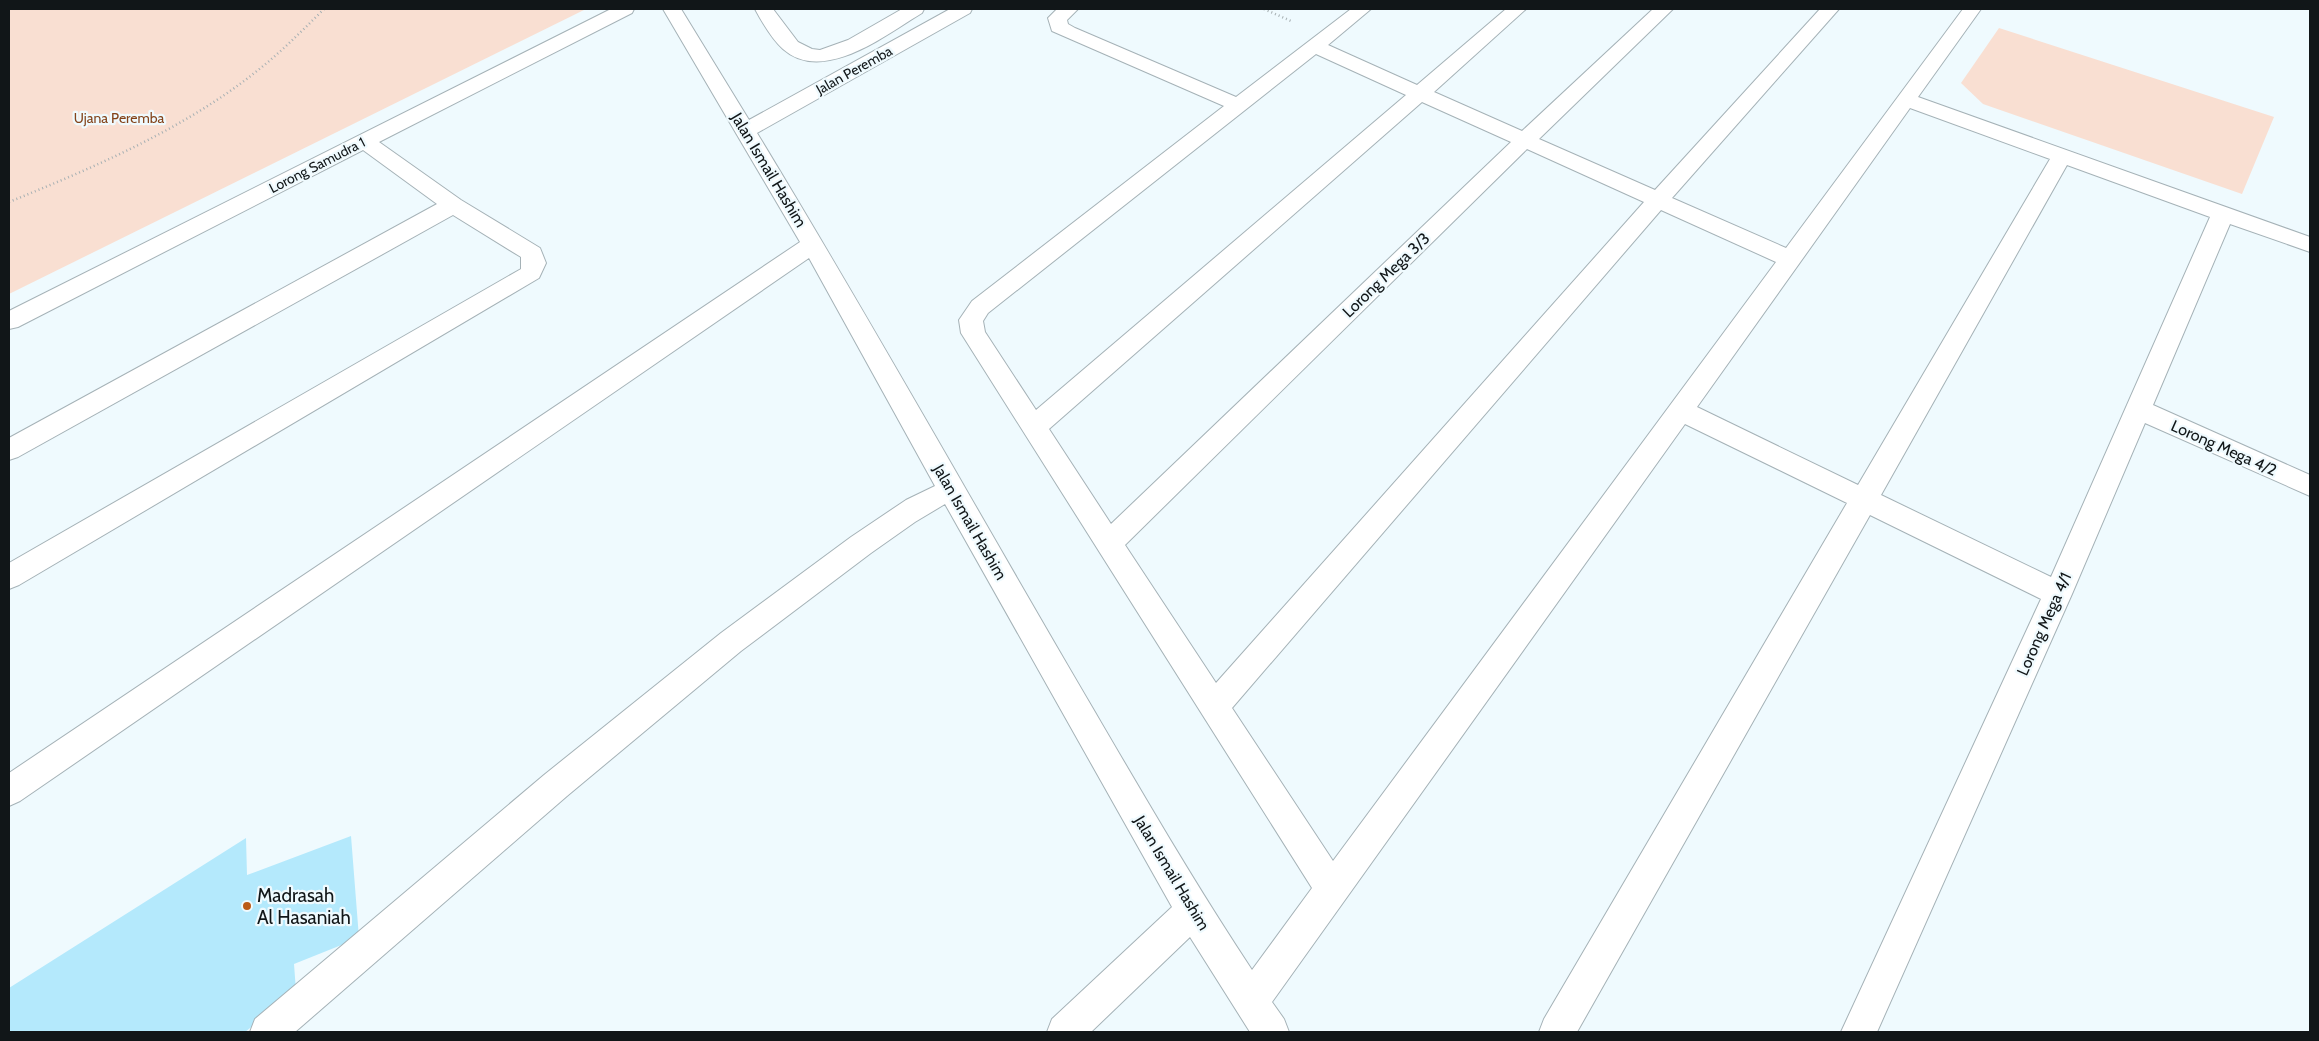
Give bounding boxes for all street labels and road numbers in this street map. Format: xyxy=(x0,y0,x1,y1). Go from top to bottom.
street label: Jalan Peremba xyxy=(812,42,895,99)
street label: Jalan Ismail Hashim xyxy=(727,108,811,231)
street label: Lorong Samudra 1 xyxy=(266,133,368,197)
street label: Lorong Mega 3/3 xyxy=(1339,229,1433,321)
street label: Lorong Mega 4/2 xyxy=(2168,416,2280,480)
street label: Jalan Ismail Hashim xyxy=(929,460,1011,583)
street label: Lorong Mega 4/1 xyxy=(2013,570,2075,678)
street label: Jalan Ismail Hashim xyxy=(1130,811,1214,934)

